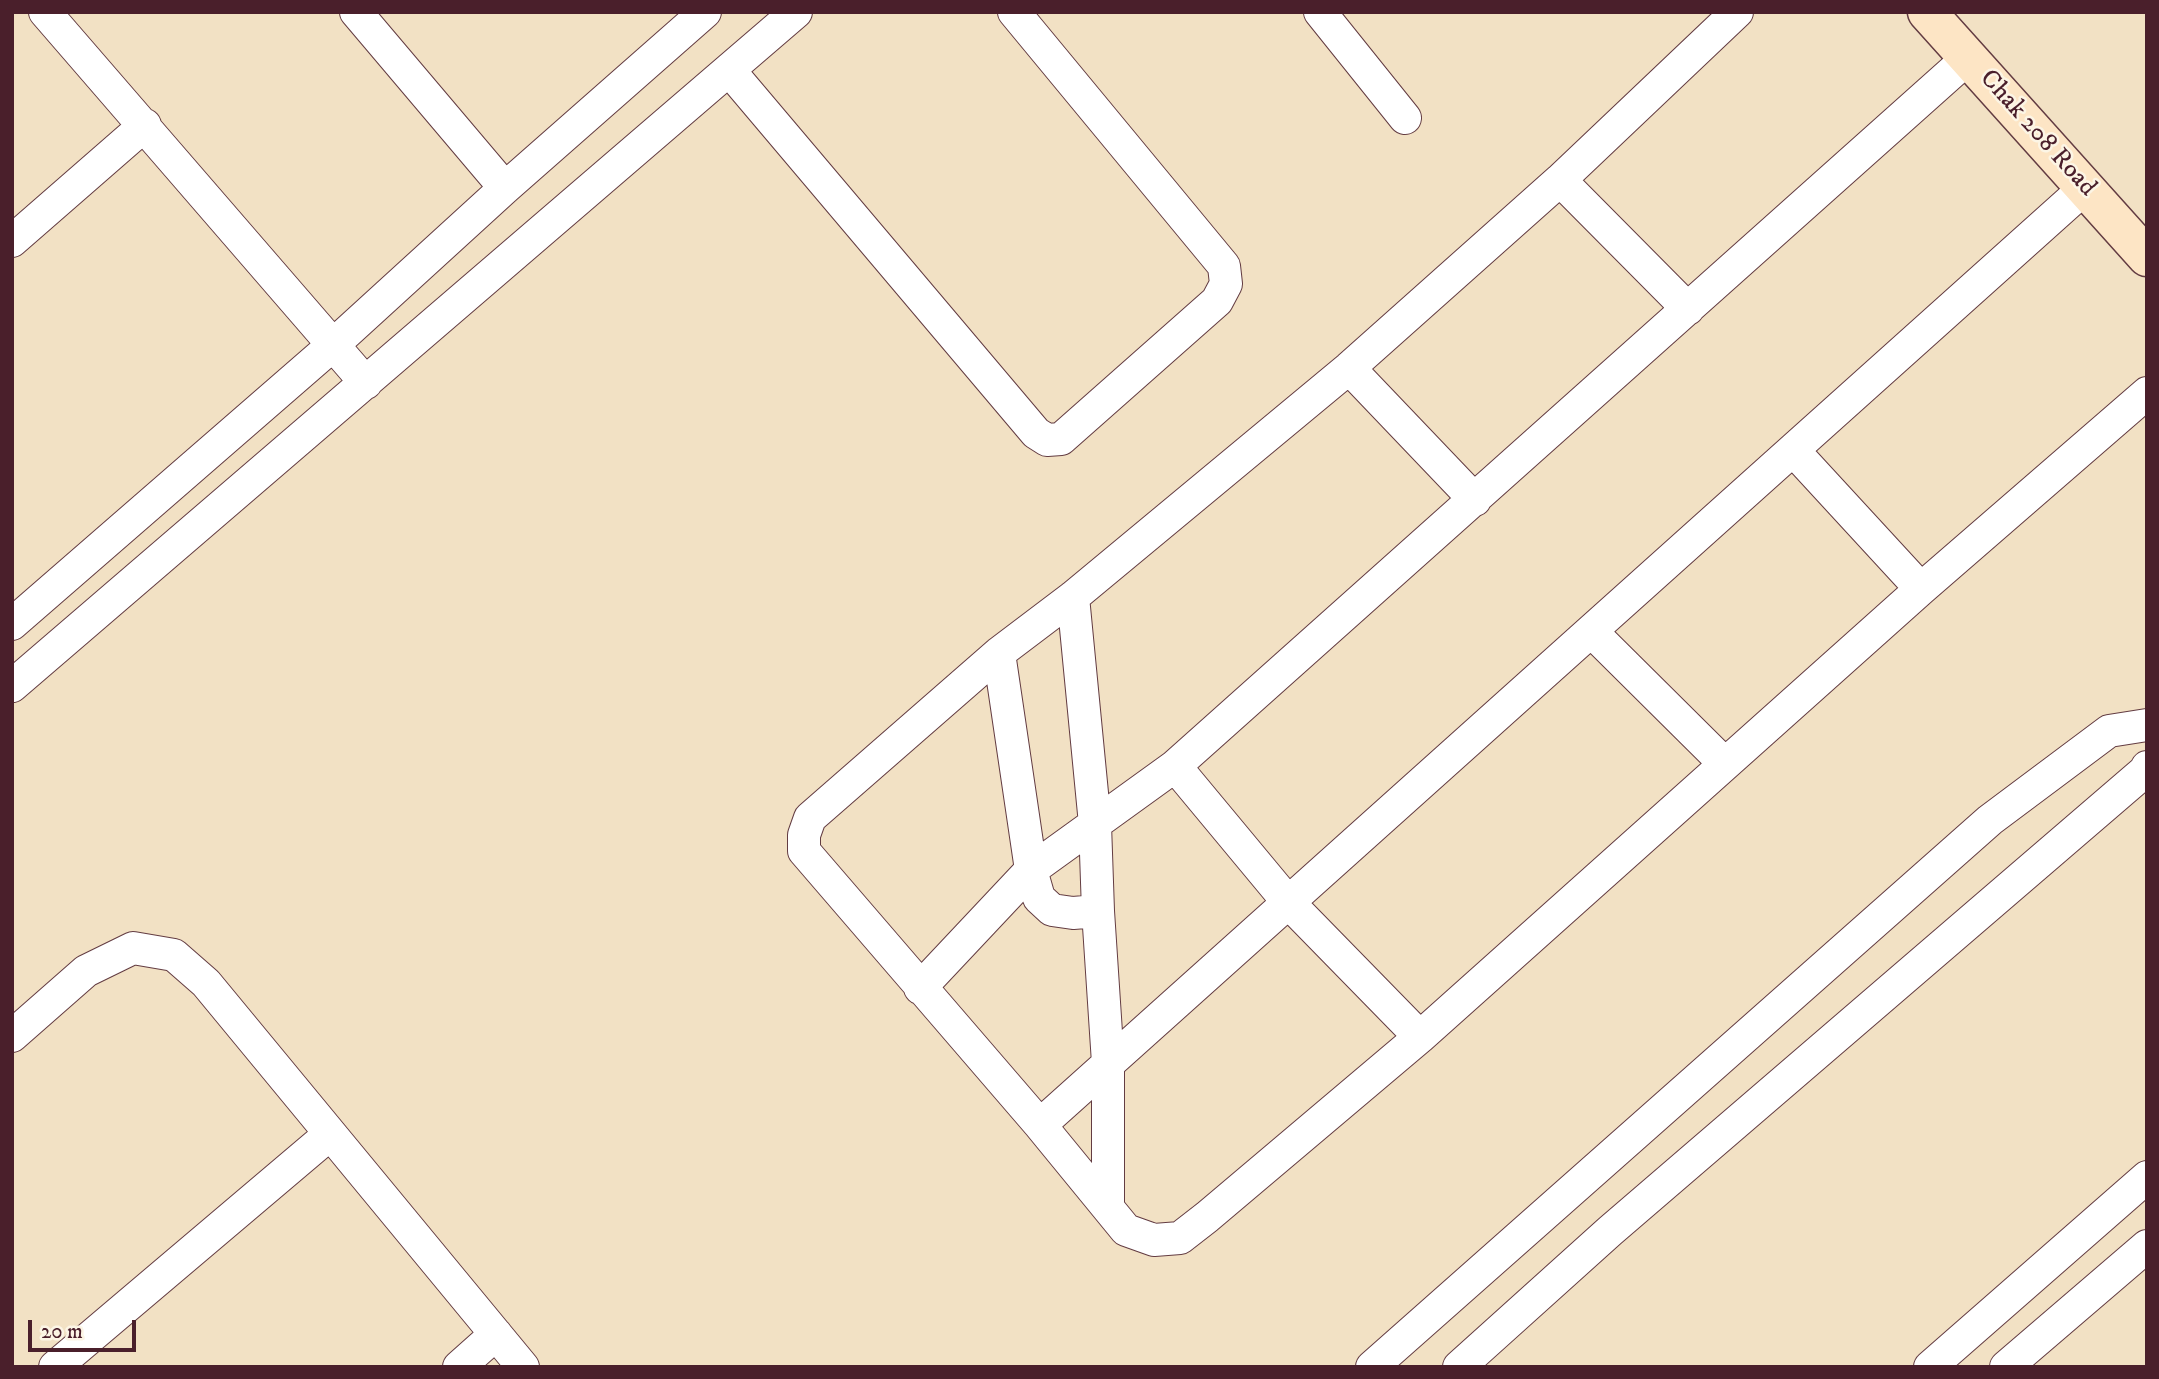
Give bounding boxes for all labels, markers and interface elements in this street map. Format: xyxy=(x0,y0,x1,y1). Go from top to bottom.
street label: Chak 208 Road xyxy=(1972,64,2102,204)
scale bar xyxy=(32,1306,140,1350)
text: 20 m xyxy=(41,1319,83,1345)

